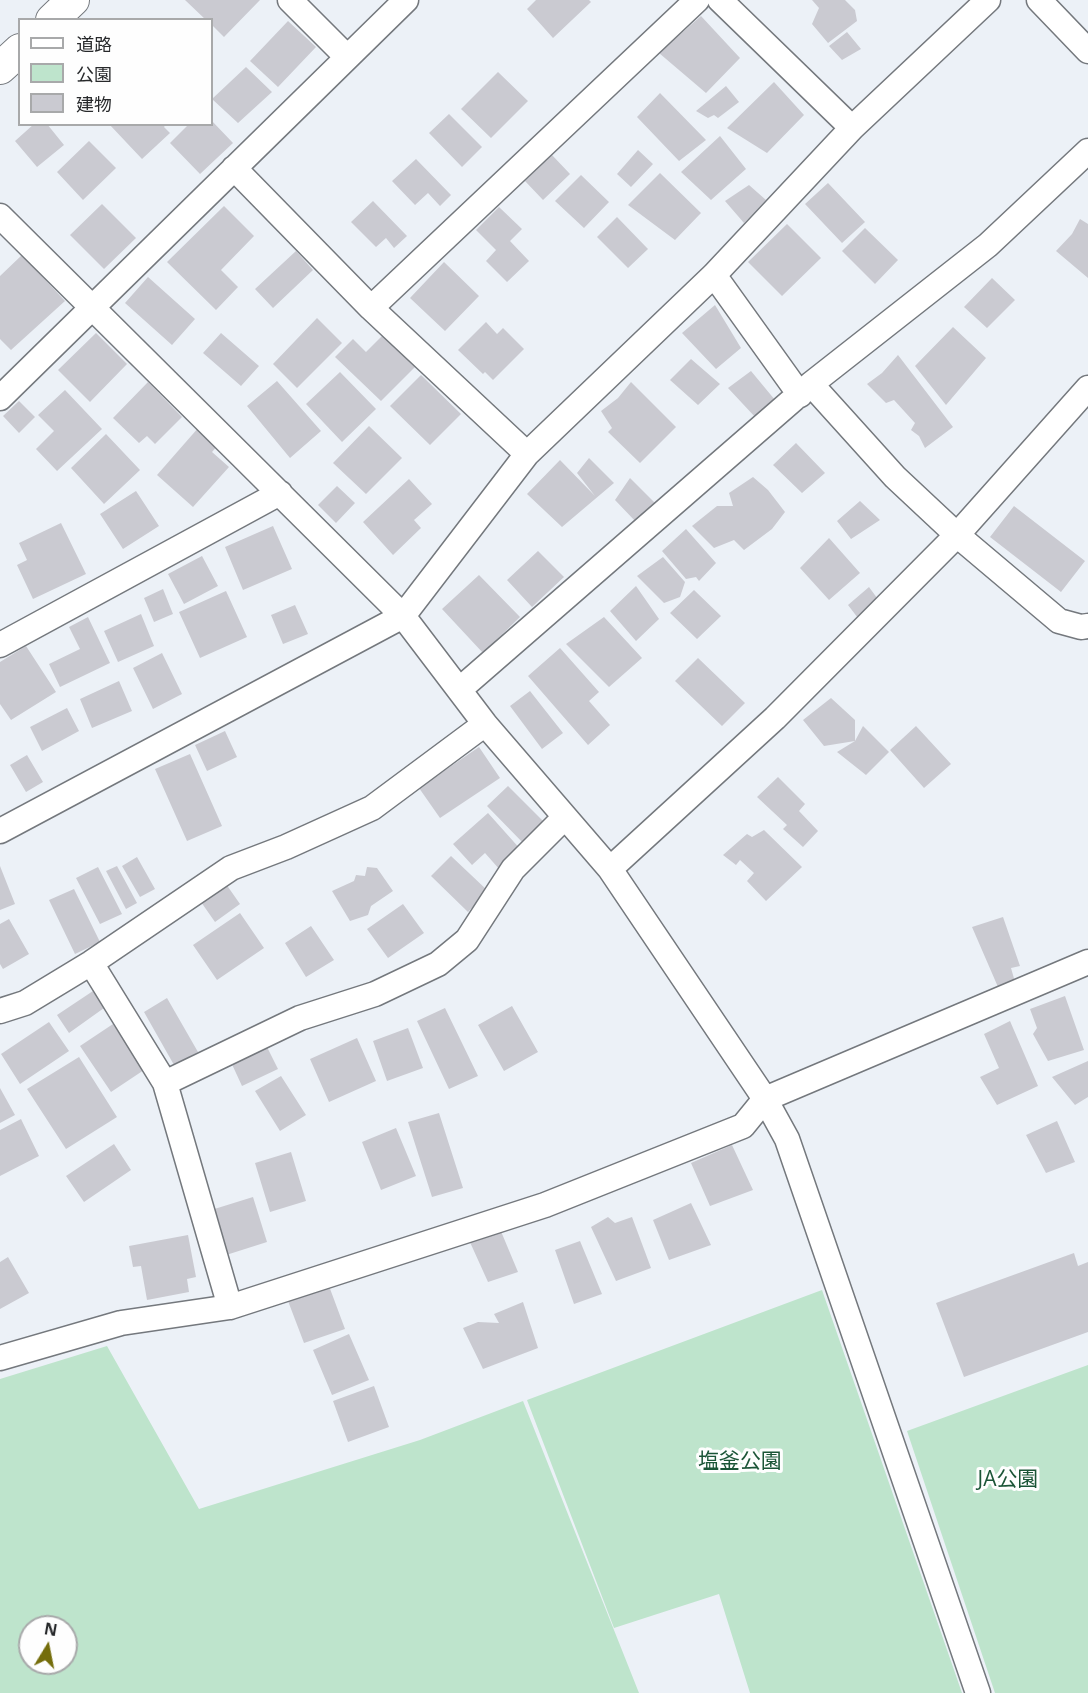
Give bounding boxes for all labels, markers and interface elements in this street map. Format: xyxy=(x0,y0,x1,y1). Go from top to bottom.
legend xyxy=(18,18,213,126)
text: 道路 xyxy=(76,32,112,56)
text: 公園 xyxy=(76,62,112,86)
text: 建物 xyxy=(76,92,112,116)
park label: 塩釜公園 xyxy=(698,1449,782,1475)
park label: JA公園 xyxy=(978,1467,1038,1493)
north arrow xyxy=(18,1615,78,1675)
text: N xyxy=(42,1617,59,1641)

